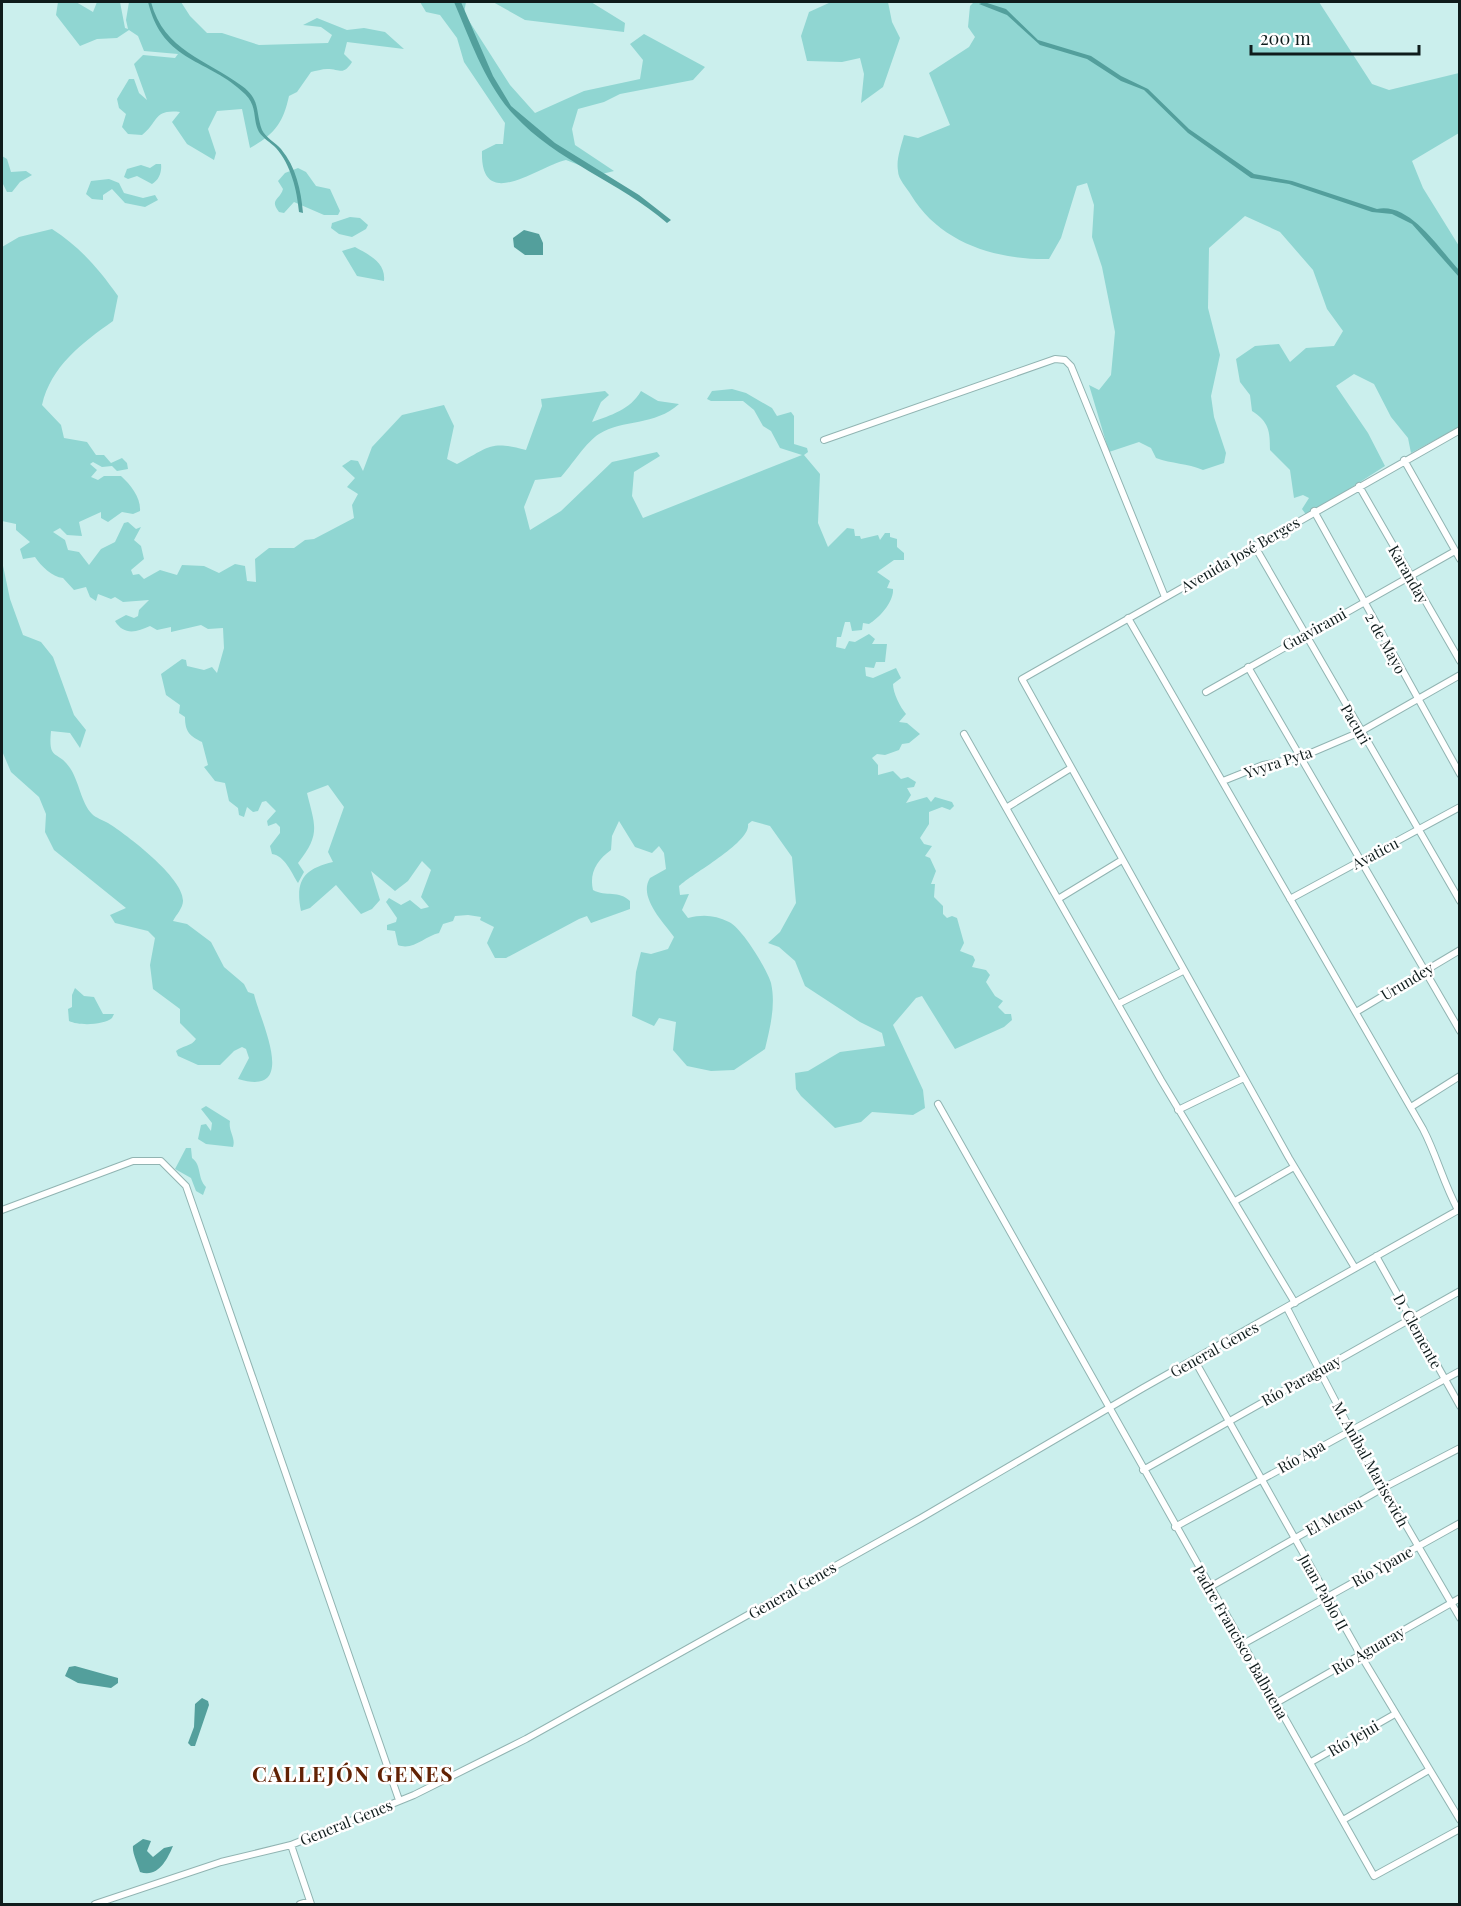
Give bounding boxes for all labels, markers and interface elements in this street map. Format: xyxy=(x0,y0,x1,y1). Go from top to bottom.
scale bar xyxy=(1251,18,1419,56)
text: 200 m xyxy=(1260,26,1311,50)
street label: Avenida José Berges xyxy=(1176,512,1303,597)
street label: Karanday xyxy=(1384,541,1434,607)
street label: Guavirami xyxy=(1278,603,1350,655)
street label: 2 de Mayo xyxy=(1361,609,1411,677)
street label: Pacuri xyxy=(1337,700,1376,748)
street label: Yvyra Pyta xyxy=(1241,741,1315,783)
street label: Avaticu xyxy=(1347,832,1402,874)
street label: Urundey xyxy=(1377,957,1437,1005)
street label: D. Clemente xyxy=(1389,1290,1447,1372)
street label: General Genes xyxy=(1166,1316,1262,1382)
street label: Río Paraguay xyxy=(1258,1350,1345,1410)
street label: M. Anibal Marisevich xyxy=(1328,1398,1414,1530)
street label: Río Apa xyxy=(1274,1435,1329,1477)
street label: El Mensu xyxy=(1302,1492,1366,1540)
street label: Río Ypane xyxy=(1348,1541,1416,1591)
street label: Juan Pablo II xyxy=(1294,1549,1353,1634)
street label: General Genes xyxy=(744,1557,840,1623)
street label: Padre Francisco Balbuena xyxy=(1189,1562,1293,1723)
street label: Río Aguaray xyxy=(1328,1621,1408,1679)
street label: Río Jejui xyxy=(1324,1715,1383,1761)
district label: CALLEJÓN GENES xyxy=(252,1759,454,1787)
street label: General Genes xyxy=(297,1794,395,1850)

